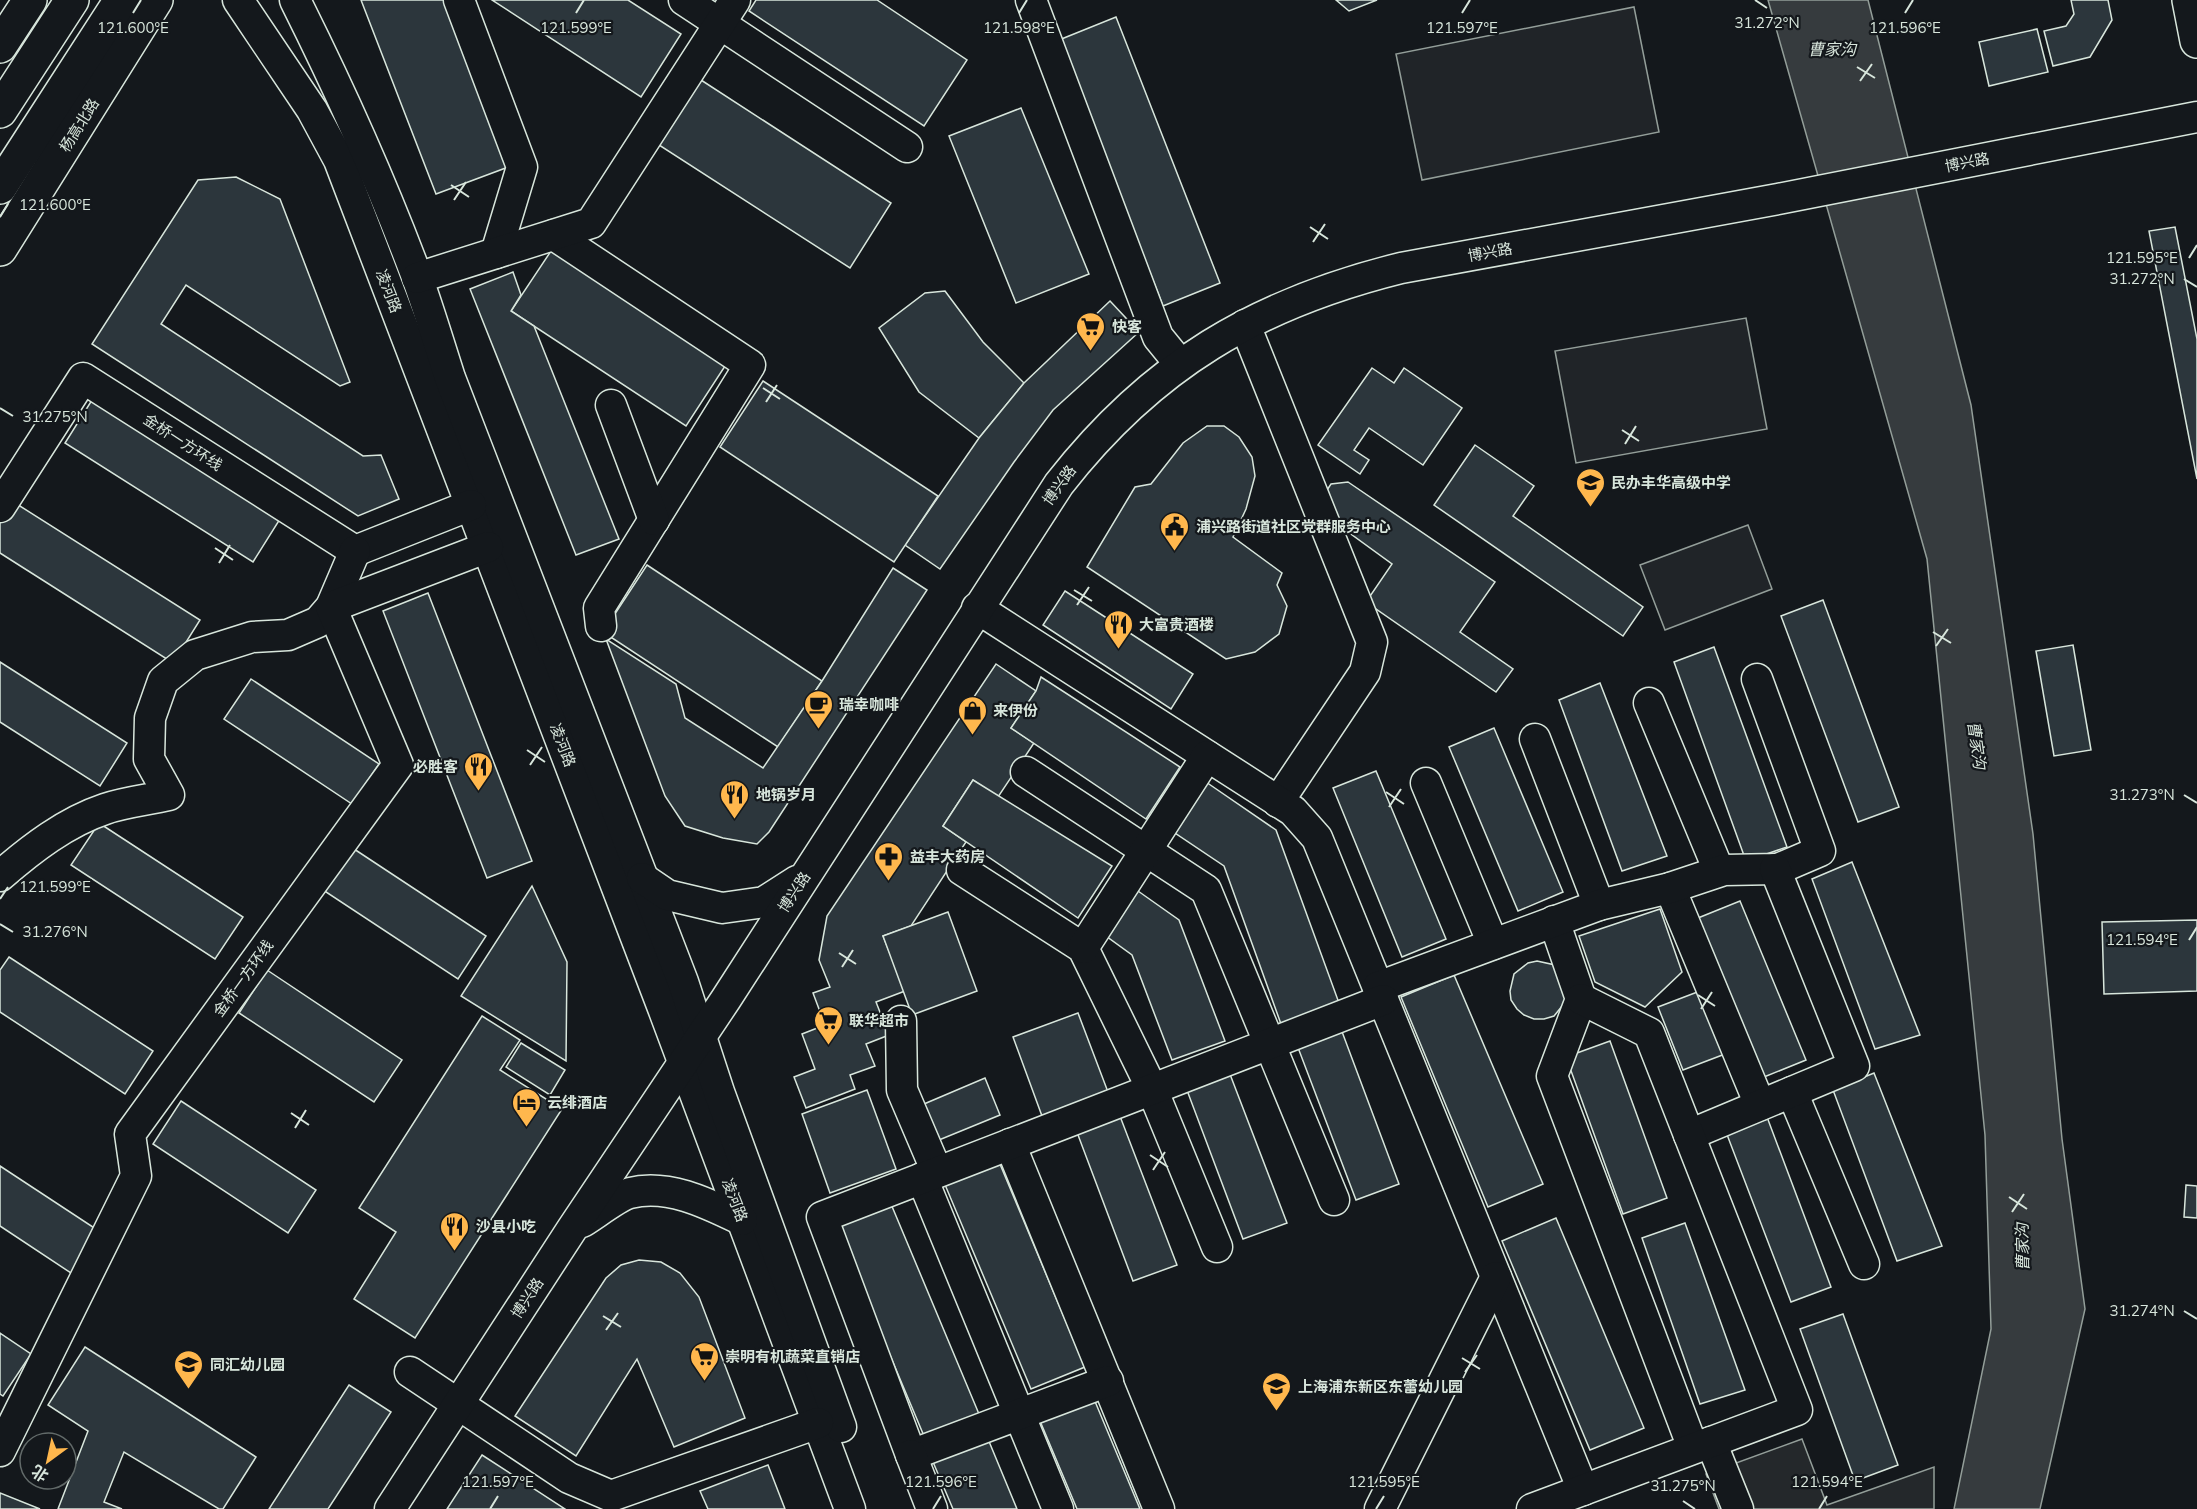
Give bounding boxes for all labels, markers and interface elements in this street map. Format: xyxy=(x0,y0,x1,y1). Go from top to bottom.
text: 31.272°N xyxy=(1734,13,1800,32)
text: 121.600°E xyxy=(97,18,169,37)
text: 121.599°E xyxy=(540,18,612,37)
text: 121.598°E xyxy=(983,18,1055,37)
text: 121.597°E xyxy=(1426,18,1498,37)
text: 121.596°E xyxy=(1869,18,1941,37)
water label: 曹家沟 xyxy=(1808,39,1858,59)
street label: 杨高北路 xyxy=(55,95,103,155)
street label: 博兴路 xyxy=(1943,148,1991,176)
text: 121.600°E xyxy=(19,195,91,214)
street label: 博兴路 xyxy=(1466,239,1514,265)
text: 121.595°E xyxy=(2106,248,2178,267)
street label: 凌河路 xyxy=(372,267,406,315)
text: 31.272°N xyxy=(2109,269,2175,288)
supermarket icon: 快客 xyxy=(1075,310,1107,352)
place label: 快客 xyxy=(1112,317,1142,336)
text: 31.275°N xyxy=(22,407,88,426)
street label: 金桥一方环线 xyxy=(140,410,226,474)
street label: 博兴路 xyxy=(1038,461,1080,509)
school or university icon: 民办丰华高级中学 xyxy=(1574,466,1606,508)
place label: 民办丰华高级中学 xyxy=(1611,473,1731,492)
public building icon: 浦兴路街道社区党群服务中心 xyxy=(1159,510,1191,552)
place label: 浦兴路街道社区党群服务中心 xyxy=(1196,517,1391,536)
restaurant icon: 大富贵酒楼 xyxy=(1102,608,1134,650)
place label: 大富贵酒楼 xyxy=(1139,615,1214,634)
cafe icon: 瑞幸咖啡 xyxy=(802,688,834,730)
shop icon: 来伊份 xyxy=(956,694,988,736)
place label: 瑞幸咖啡 xyxy=(839,695,899,714)
place label: 来伊份 xyxy=(993,701,1038,720)
water label: 曹家沟 xyxy=(1964,720,1991,772)
street label: 凌河路 xyxy=(546,721,580,769)
restaurant icon: 必胜客 xyxy=(463,750,495,792)
place label: 必胜客 xyxy=(413,757,458,776)
restaurant icon: 地锅岁月 xyxy=(719,778,751,820)
place label: 地锅岁月 xyxy=(756,785,816,804)
text: 31.273°N xyxy=(2109,785,2175,804)
pharmacy icon: 益丰大药房 xyxy=(873,840,905,882)
place label: 益丰大药房 xyxy=(910,847,985,866)
street label: 博兴路 xyxy=(774,868,814,916)
text: 121.599°E xyxy=(19,877,91,896)
text: 31.276°N xyxy=(22,922,88,941)
text: 121.594°E xyxy=(2106,930,2178,949)
street label: 金桥一方环线 xyxy=(209,936,277,1020)
supermarket icon: 联华超市 xyxy=(812,1004,844,1046)
place label: 联华超市 xyxy=(849,1011,909,1030)
hotel icon: 云绯酒店 xyxy=(510,1086,542,1128)
place label: 云绯酒店 xyxy=(547,1093,607,1112)
street label: 凌河路 xyxy=(718,1176,752,1224)
restaurant icon: 沙县小吃 xyxy=(439,1210,471,1252)
place label: 沙县小吃 xyxy=(476,1217,536,1236)
water label: 曹家沟 xyxy=(2012,1221,2032,1271)
street label: 博兴路 xyxy=(507,1274,547,1322)
text: 31.274°N xyxy=(2109,1301,2175,1320)
supermarket icon: 崇明有机蔬菜直销店 xyxy=(688,1340,720,1382)
place label: 崇明有机蔬菜直销店 xyxy=(725,1347,860,1366)
school or university icon: 同汇幼儿园 xyxy=(173,1348,205,1390)
place label: 同汇幼儿园 xyxy=(210,1355,285,1374)
school or university icon: 上海浦东新区东蕾幼儿园 xyxy=(1261,1370,1293,1412)
place label: 上海浦东新区东蕾幼儿园 xyxy=(1298,1377,1463,1396)
north arrow xyxy=(18,1431,78,1491)
text: 北 xyxy=(28,1461,52,1486)
text: 121.597°E xyxy=(462,1472,534,1491)
text: 121.596°E xyxy=(905,1472,977,1491)
text: 121.595°E xyxy=(1348,1472,1420,1491)
text: 121.594°E xyxy=(1791,1472,1863,1491)
text: 31.275°N xyxy=(1650,1476,1716,1495)

